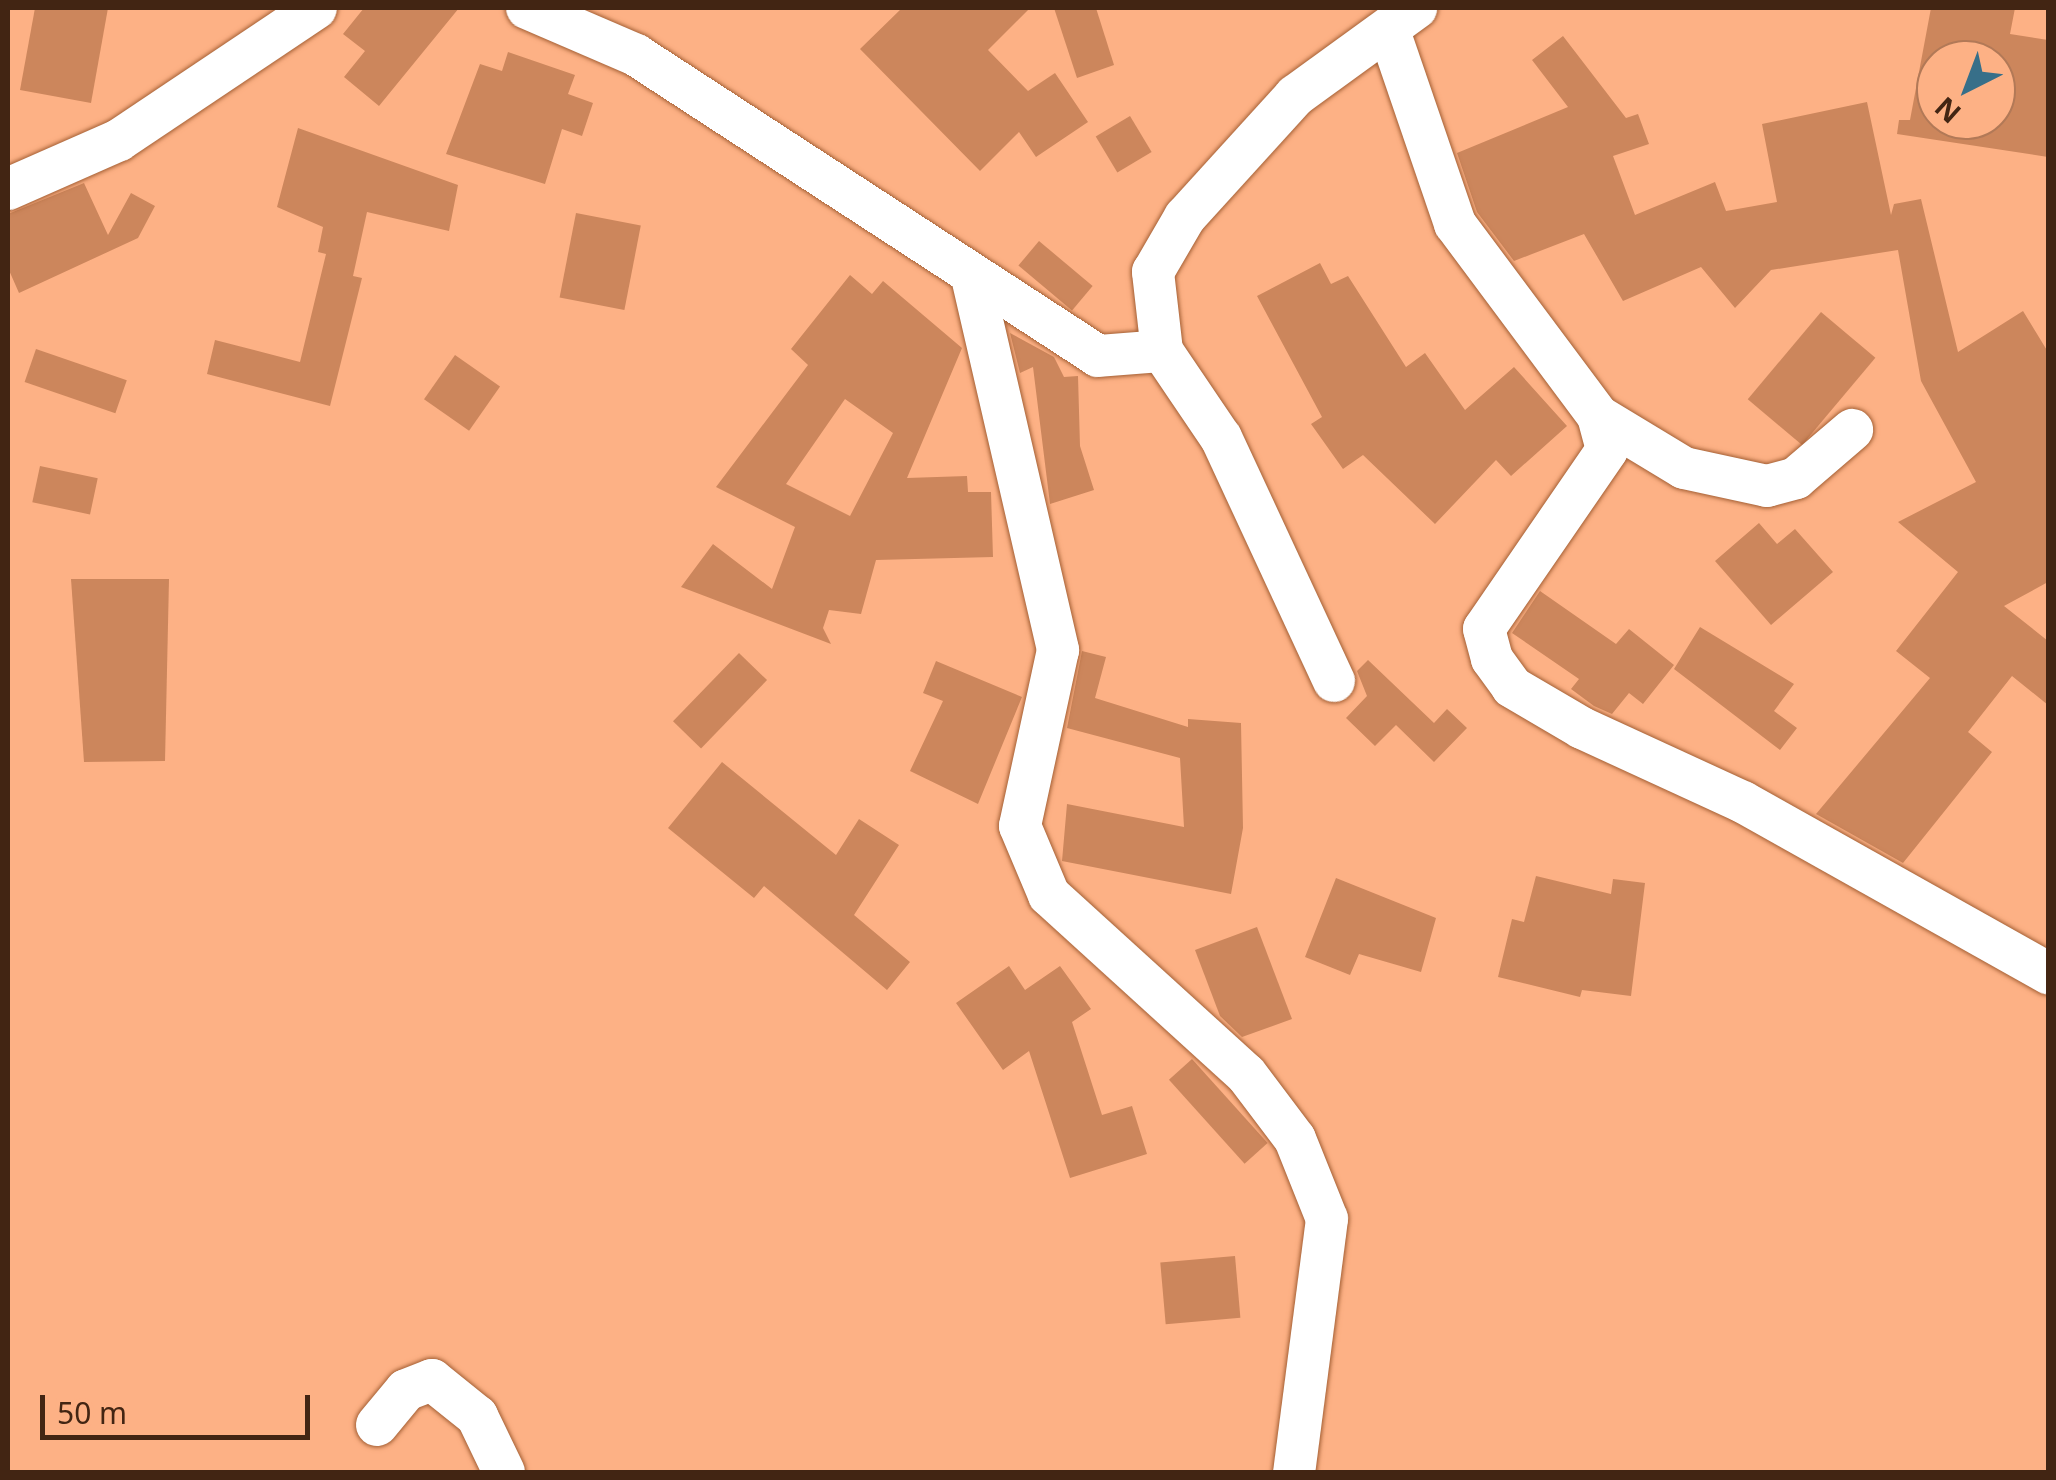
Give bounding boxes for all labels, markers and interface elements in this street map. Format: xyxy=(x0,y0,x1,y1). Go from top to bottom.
north arrow xyxy=(1916,40,2016,140)
text: N xyxy=(1926,89,1968,133)
scale bar xyxy=(45,1375,315,1437)
text: 50 m xyxy=(57,1392,127,1433)

